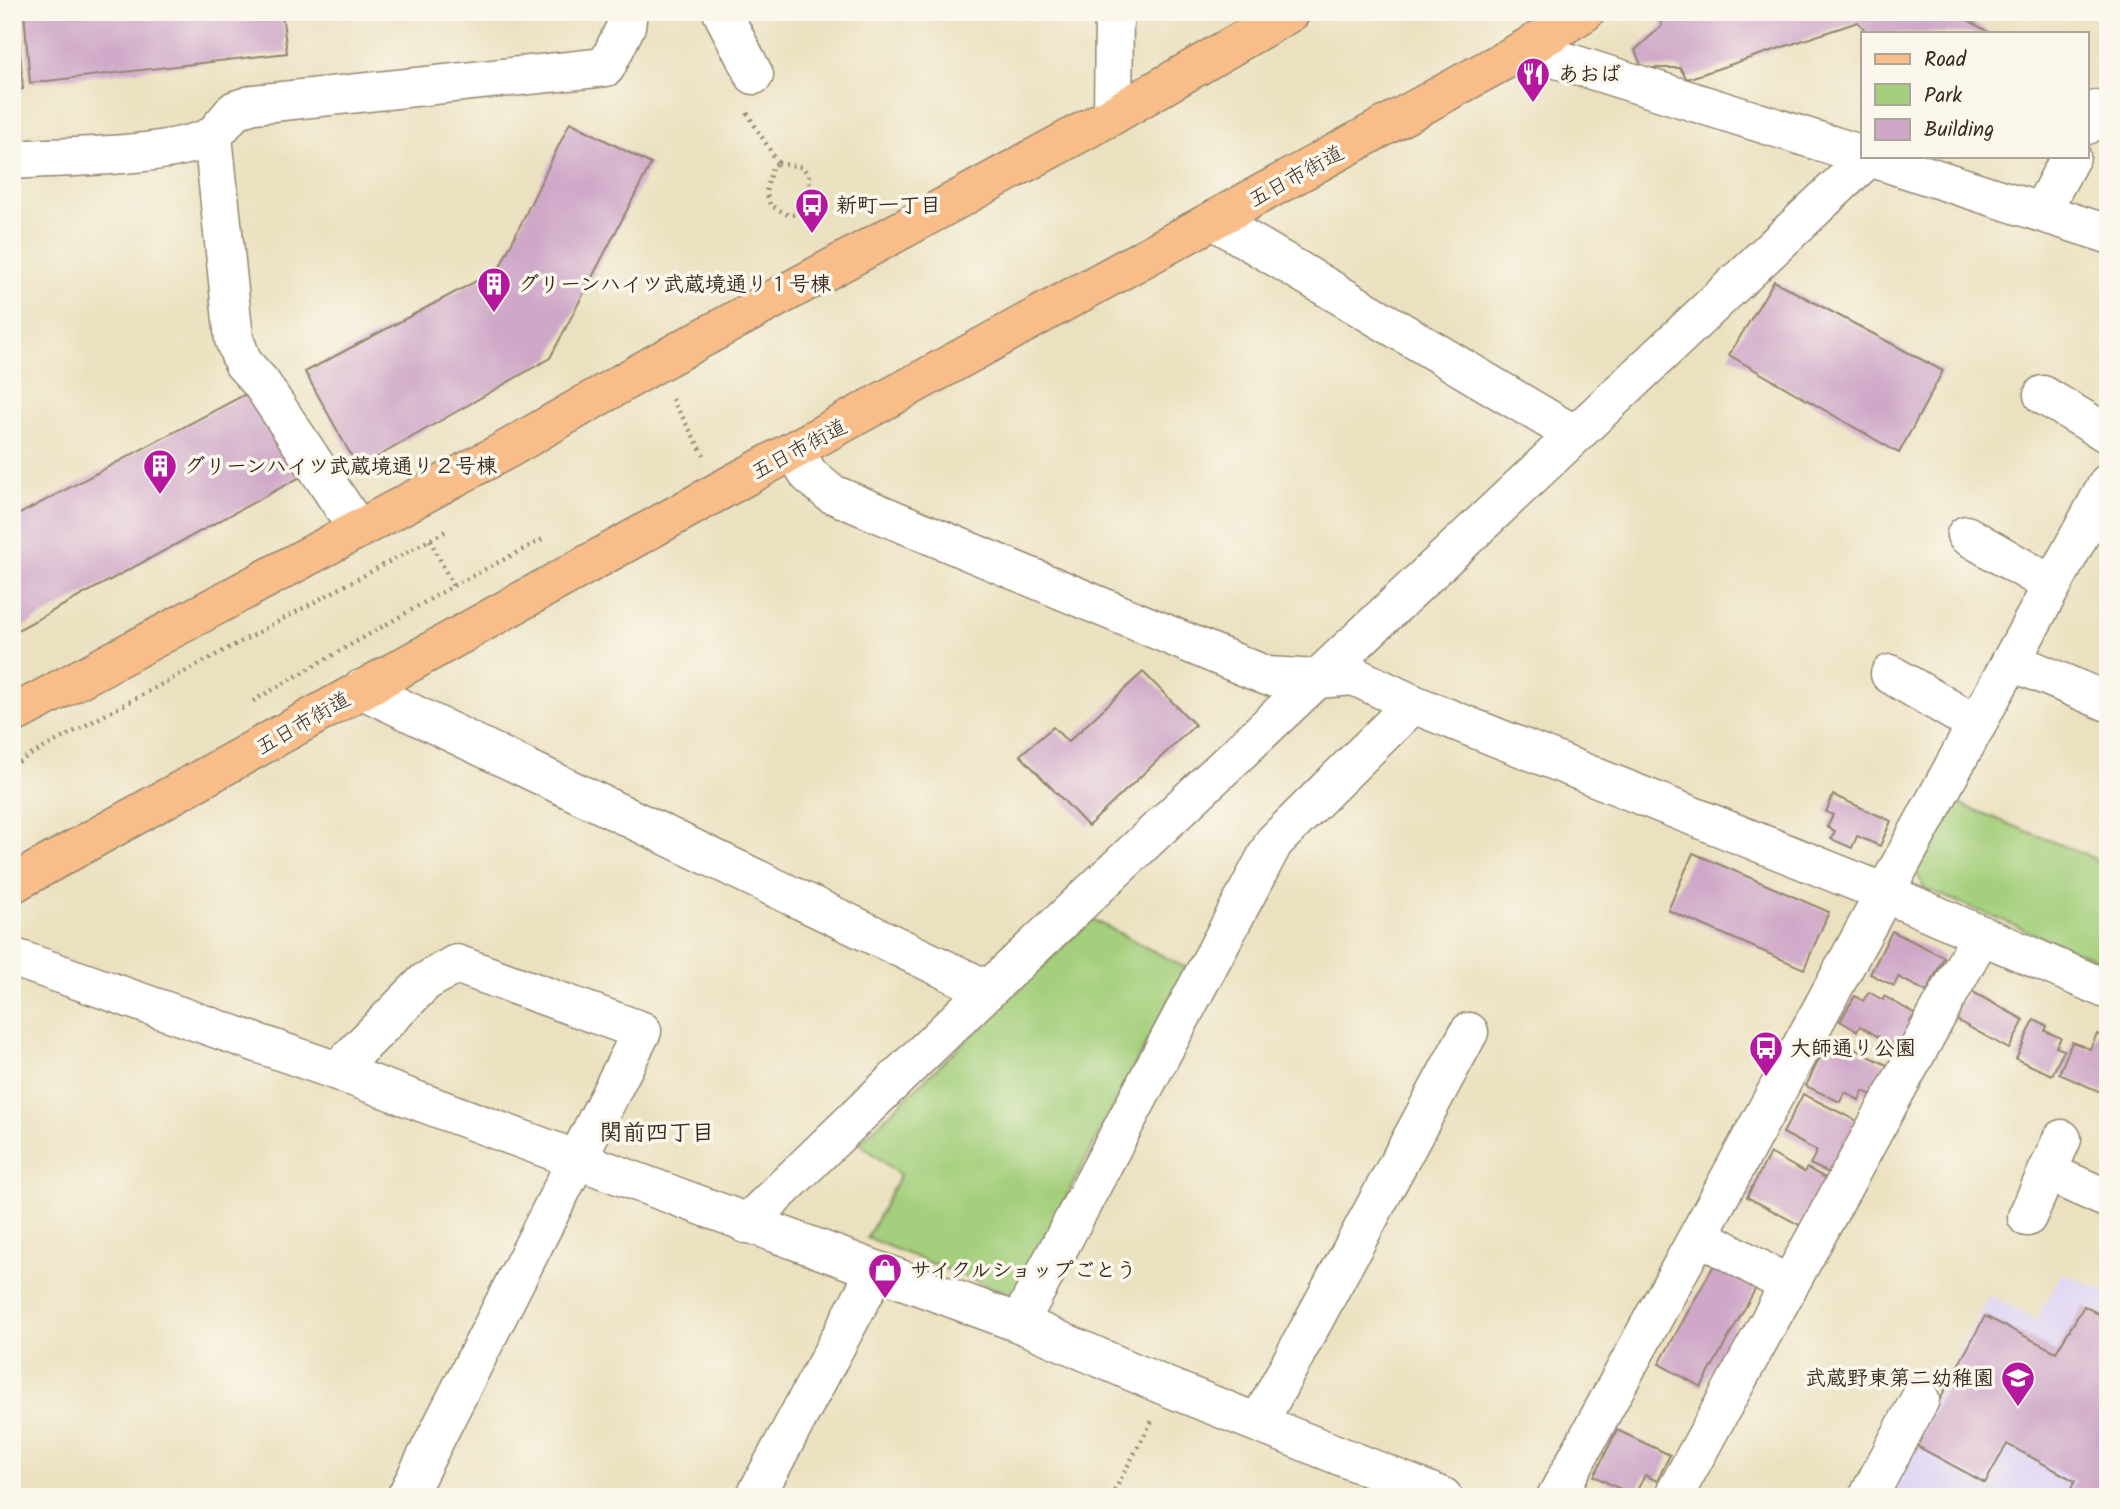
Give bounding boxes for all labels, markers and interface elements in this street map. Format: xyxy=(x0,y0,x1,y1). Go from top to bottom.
legend xyxy=(1861,32,2088,158)
text: Road xyxy=(1924,44,1967,77)
restaurant icon: あおば xyxy=(1514,55,1552,104)
place label: あおば xyxy=(1558,59,1621,92)
text: Park xyxy=(1924,80,1962,113)
text: Building xyxy=(1924,114,1994,147)
street label: 五日市街道 xyxy=(1243,137,1351,217)
bus stop icon: 新町一丁目 xyxy=(793,186,831,235)
place label: 新町一丁目 xyxy=(836,190,941,223)
building icon: グリーンハイツ武蔵境通り１号棟 xyxy=(475,265,513,314)
place label: グリーンハイツ武蔵境通り１号棟 xyxy=(518,269,831,302)
street label: 五日市街道 xyxy=(746,411,854,490)
building icon: グリーンハイツ武蔵境通り２号棟 xyxy=(141,447,179,496)
place label: グリーンハイツ武蔵境通り２号棟 xyxy=(184,451,497,484)
street label: 五日市街道 xyxy=(250,684,357,765)
bus stop icon: 大師通り公園 xyxy=(1747,1029,1785,1078)
place label: 大師通り公園 xyxy=(1790,1033,1916,1066)
district label: 関前四丁目 xyxy=(600,1116,715,1152)
shop icon: サイクルショップごとう xyxy=(866,1251,904,1300)
place label: サイクルショップごとう xyxy=(910,1255,1137,1288)
school or university icon: 武蔵野東第二幼稚園 xyxy=(1999,1359,2037,1408)
place label: 武蔵野東第二幼稚園 xyxy=(1805,1363,1994,1396)

